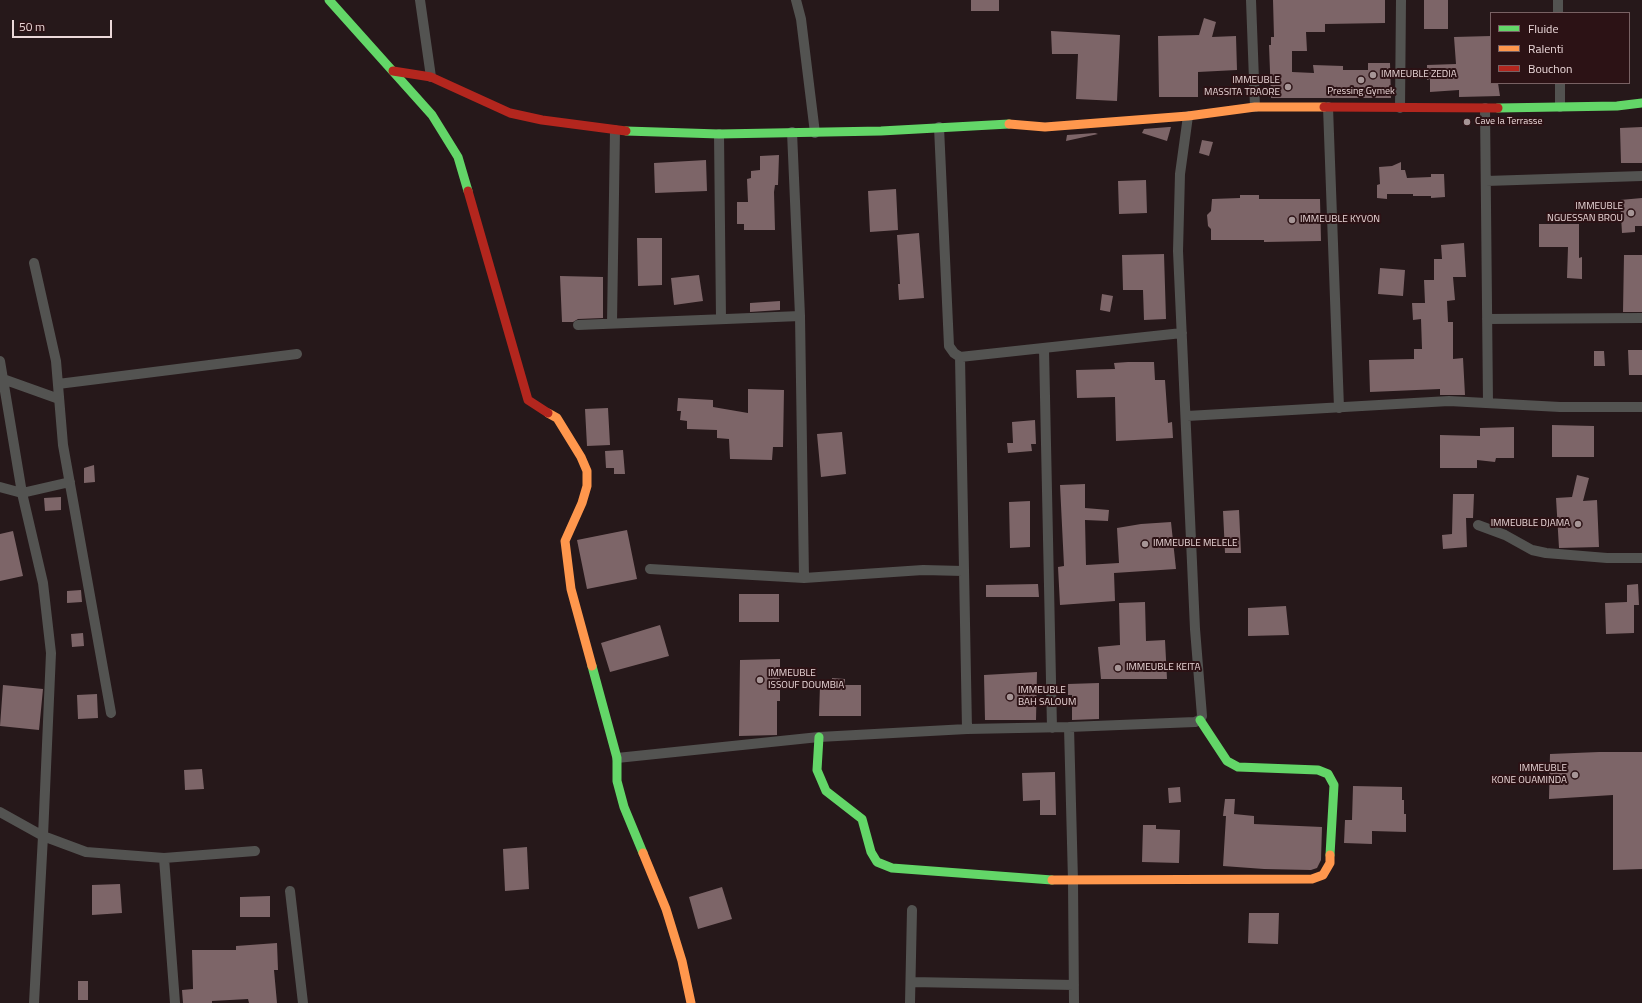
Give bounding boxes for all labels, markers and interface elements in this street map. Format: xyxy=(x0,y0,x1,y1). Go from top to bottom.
scale bar xyxy=(14,12,114,38)
legend xyxy=(1490,12,1630,84)
text: 50 m xyxy=(19,17,45,36)
text: Fluide xyxy=(1528,19,1559,38)
text: Ralenti xyxy=(1528,39,1563,58)
text: Bouchon xyxy=(1528,59,1573,78)
place label: IMMEUBLE ZEDIA xyxy=(1381,69,1457,81)
marker: IMMEUBLE ZEDIA xyxy=(1368,70,1378,80)
place label: IMMEUBLE MASSITA TRAORE xyxy=(1204,75,1280,98)
marker: Pressing Gymek xyxy=(1356,75,1366,85)
marker: IMMEUBLE MASSITA TRAORE xyxy=(1283,82,1293,92)
place label: Pressing Gymek xyxy=(1327,86,1395,98)
place label: Cave la Terrasse xyxy=(1475,116,1543,128)
marker: Cave la Terrasse xyxy=(1462,117,1472,127)
place label: IMMEUBLE NGUESSAN BROU xyxy=(1547,201,1623,224)
marker: IMMEUBLE NGUESSAN BROU xyxy=(1626,208,1636,218)
place label: IMMEUBLE KYVON xyxy=(1300,214,1380,226)
marker: IMMEUBLE KYVON xyxy=(1287,215,1297,225)
place label: IMMEUBLE DJAMA xyxy=(1491,518,1570,530)
marker: IMMEUBLE DJAMA xyxy=(1573,519,1583,529)
place label: IMMEUBLE MELELE xyxy=(1153,538,1237,550)
marker: IMMEUBLE MELELE xyxy=(1140,539,1150,549)
place label: IMMEUBLE KEITA xyxy=(1126,662,1200,674)
marker: IMMEUBLE KEITA xyxy=(1113,663,1123,673)
place label: IMMEUBLE ISSOUF DOUMBIA xyxy=(768,668,844,692)
marker: IMMEUBLE ISSOUF DOUMBIA xyxy=(755,675,765,685)
place label: IMMEUBLE BAH SALOUM xyxy=(1018,685,1076,708)
marker: IMMEUBLE BAH SALOUM xyxy=(1005,692,1015,702)
place label: IMMEUBLE KONE OUAMINDA xyxy=(1492,763,1567,786)
marker: IMMEUBLE KONE OUAMINDA xyxy=(1570,770,1580,780)

